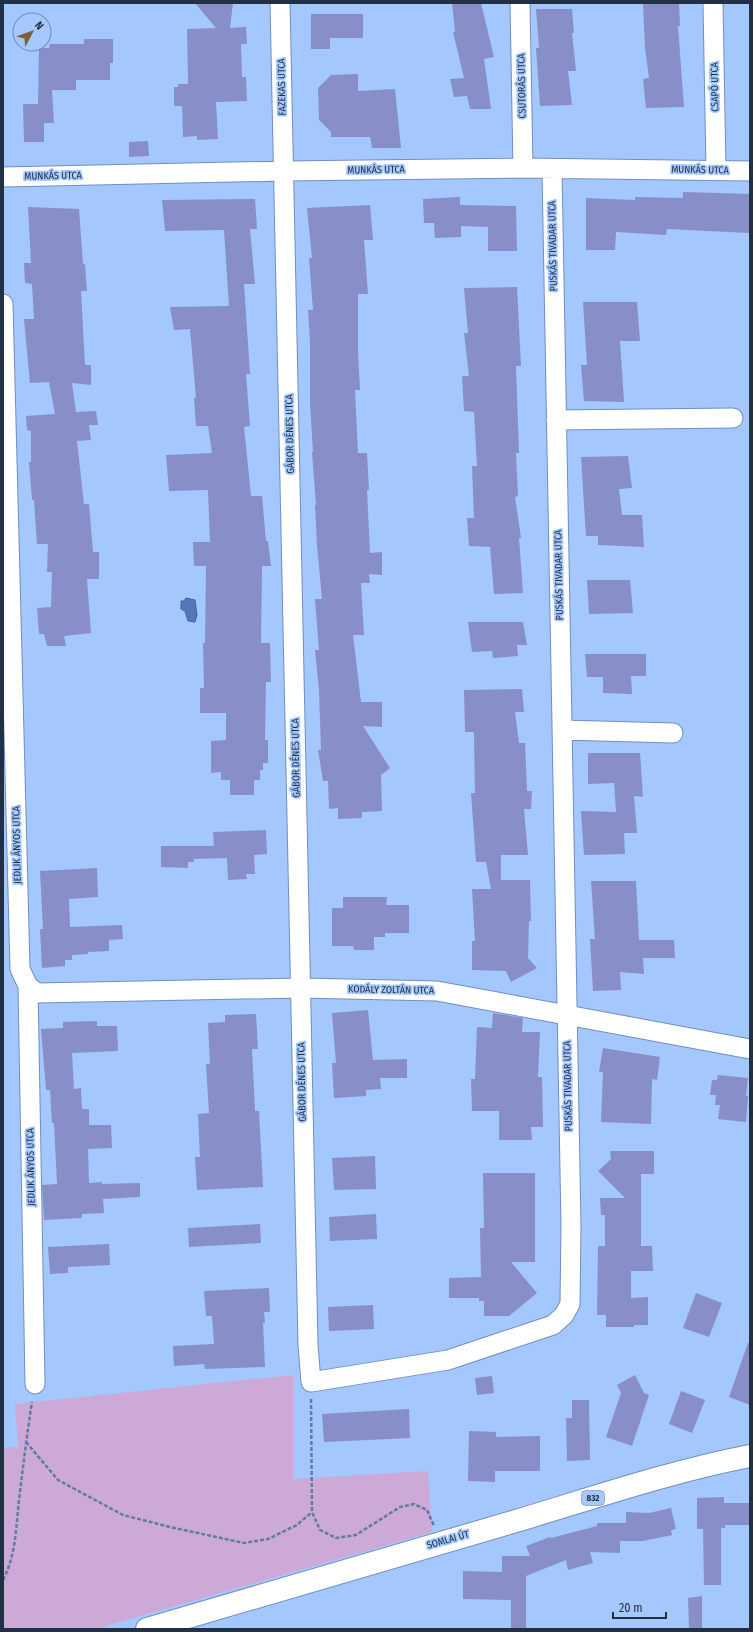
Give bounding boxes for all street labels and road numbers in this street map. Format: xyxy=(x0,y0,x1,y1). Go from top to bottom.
street label: CSUTORÁS UTCA xyxy=(513,53,529,119)
street label: FAZEKAS UTCA xyxy=(275,58,288,116)
street label: CSAPÓ UTCA xyxy=(707,61,721,112)
street label: MUNKÁS UTCA xyxy=(347,161,406,177)
street label: MUNKÁS UTCA xyxy=(671,162,730,177)
street label: MUNKÁS UTCA xyxy=(24,167,83,183)
street label: PUSKÁS TIVADAR UTCA xyxy=(544,200,560,291)
street label: GÁBOR DÉNES UTCA xyxy=(281,393,297,474)
street label: PUSKÁS TIVADAR UTCA xyxy=(550,529,566,620)
street label: GÁBOR DÉNES UTCA xyxy=(287,717,303,798)
street label: JEDLIK ÁNYOS UTCA xyxy=(8,805,24,884)
street label: KODÁLY ZOLTÁN UTCA xyxy=(348,981,435,997)
street label: PUSKÁS TIVADAR UTCA xyxy=(559,1040,575,1131)
street label: GÁBOR DÉNES UTCA xyxy=(293,1041,309,1122)
street label: JEDLIK ÁNYOS UTCA xyxy=(22,1127,38,1206)
road number: 832 xyxy=(582,1491,604,1505)
street label: SOMLAI ÚT xyxy=(425,1526,471,1552)

